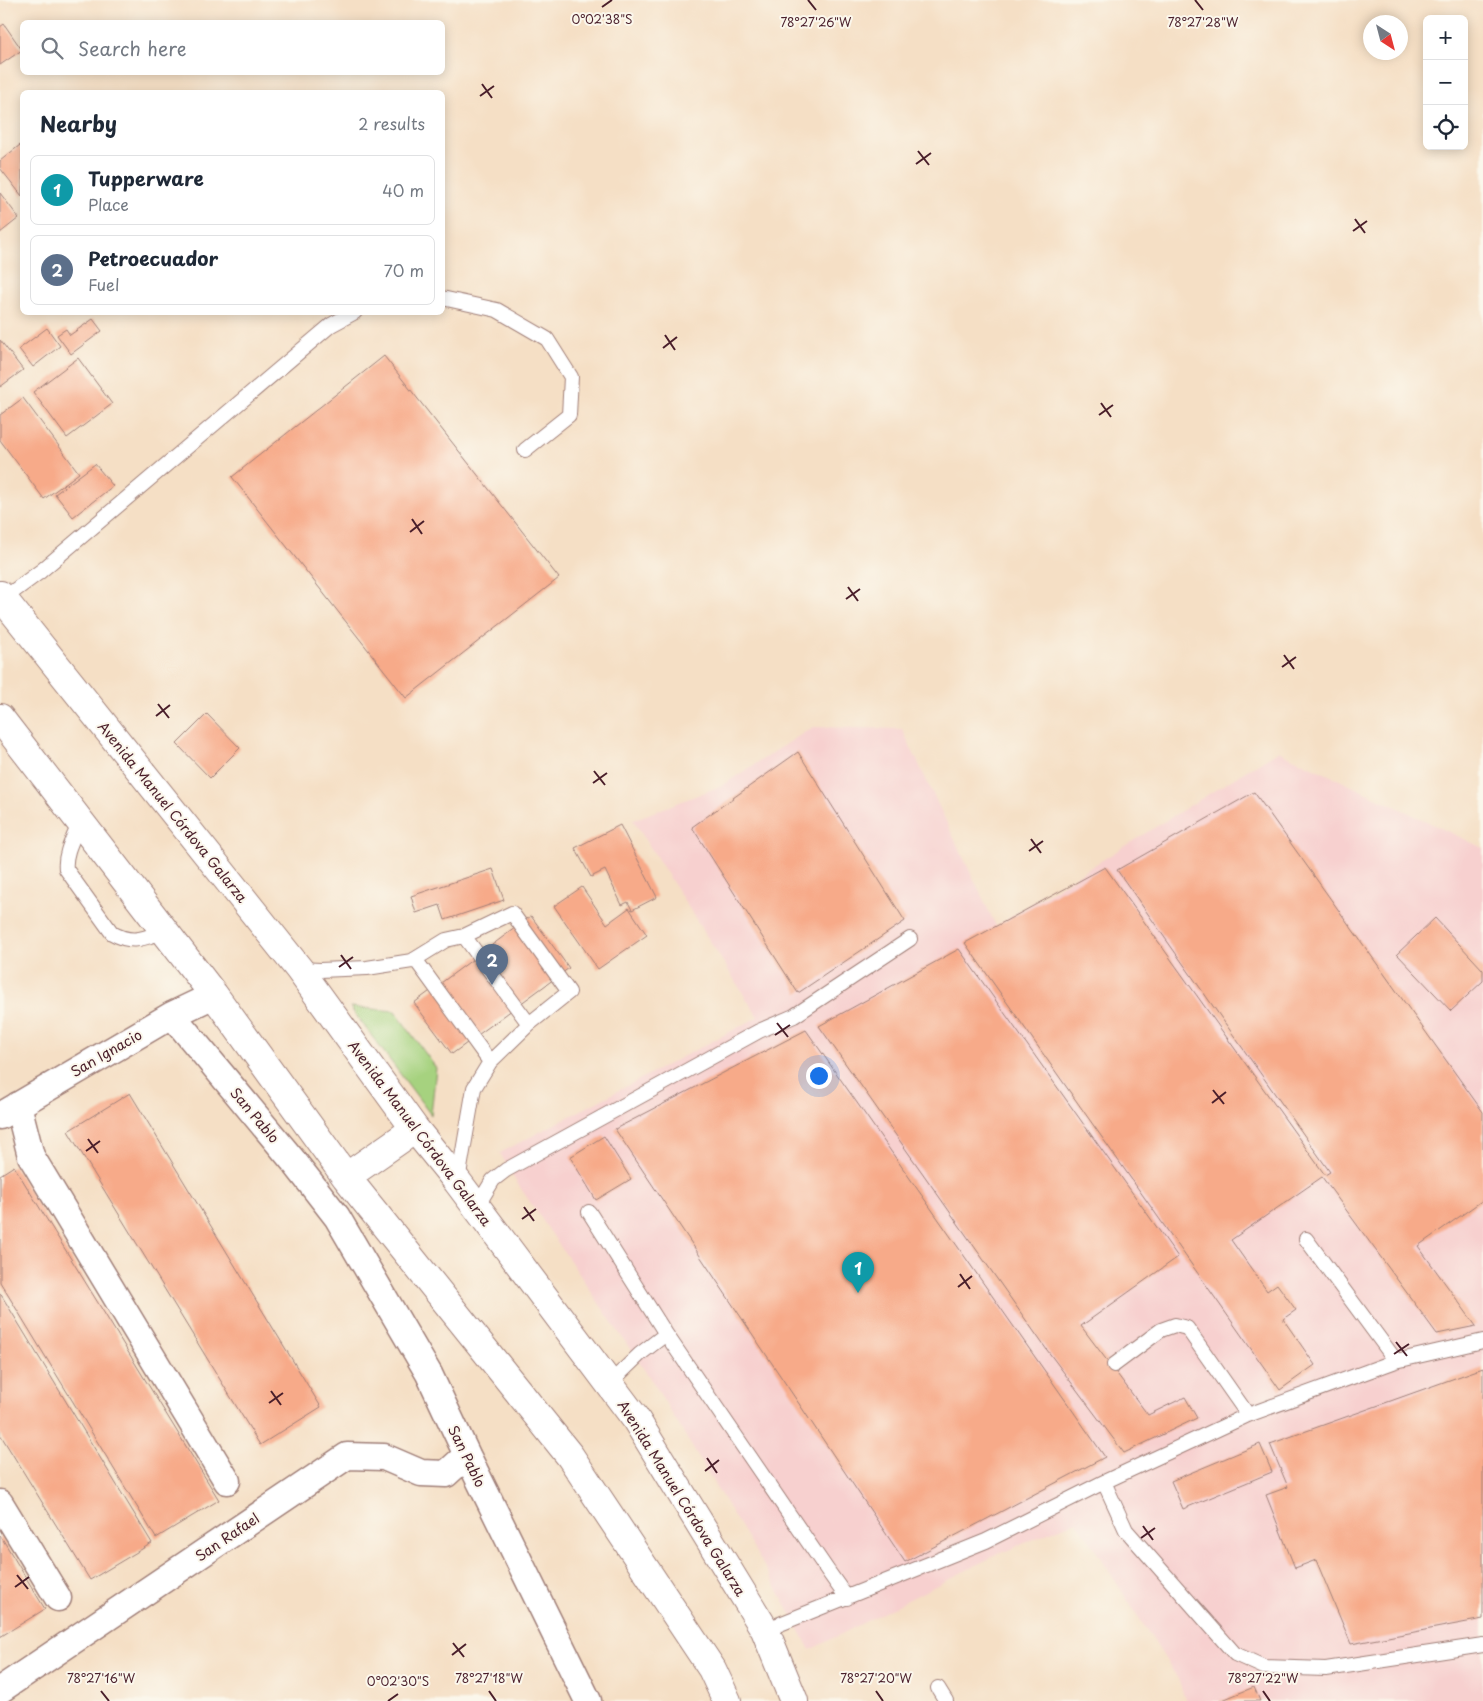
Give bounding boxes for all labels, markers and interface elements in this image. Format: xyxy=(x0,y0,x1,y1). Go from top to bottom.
text: 0°02'38"S xyxy=(571,10,633,28)
text: 78°27'26"W xyxy=(781,13,852,31)
text: 78°27'28"W xyxy=(1168,13,1239,31)
north arrow xyxy=(1363,15,1408,60)
map controls xyxy=(1423,15,1468,150)
button: + xyxy=(1423,15,1468,60)
search box xyxy=(20,20,445,75)
icon: search xyxy=(38,34,66,62)
text: Search here xyxy=(78,34,187,62)
button: − xyxy=(1423,60,1468,105)
button: locate xyxy=(1423,105,1468,150)
text: Nearby xyxy=(40,107,117,139)
text: 2 results xyxy=(358,111,425,135)
text: Tupperware xyxy=(88,164,204,192)
text: 1 xyxy=(53,178,61,202)
text: 40 m xyxy=(382,178,424,202)
text: Place xyxy=(88,192,129,216)
text: Petroecuador xyxy=(88,244,218,272)
text: 2 xyxy=(51,258,63,282)
text: 70 m xyxy=(384,258,424,282)
text: Fuel xyxy=(88,272,119,296)
street label: Avenida Manuel Córdova Galarza xyxy=(93,717,253,908)
pin: 2 xyxy=(476,944,508,985)
street label: San Ignacio xyxy=(66,1024,146,1082)
street label: Avenida Manuel Córdova Galarza xyxy=(343,1036,497,1231)
your location xyxy=(806,1063,832,1089)
street label: San Pablo xyxy=(225,1083,285,1147)
pin: 1 xyxy=(842,1252,874,1293)
street label: Avenida Manuel Córdova Galarza xyxy=(613,1396,752,1601)
street label: San Pablo xyxy=(443,1421,491,1491)
street label: San Rafael xyxy=(191,1508,263,1566)
text: 78°27'16"W xyxy=(67,1669,136,1687)
text: 78°27'18"W xyxy=(455,1669,523,1687)
text: 78°27'20"W xyxy=(840,1669,912,1687)
text: 78°27'22"W xyxy=(1228,1669,1299,1687)
text: 0°02'30"S xyxy=(367,1672,429,1690)

